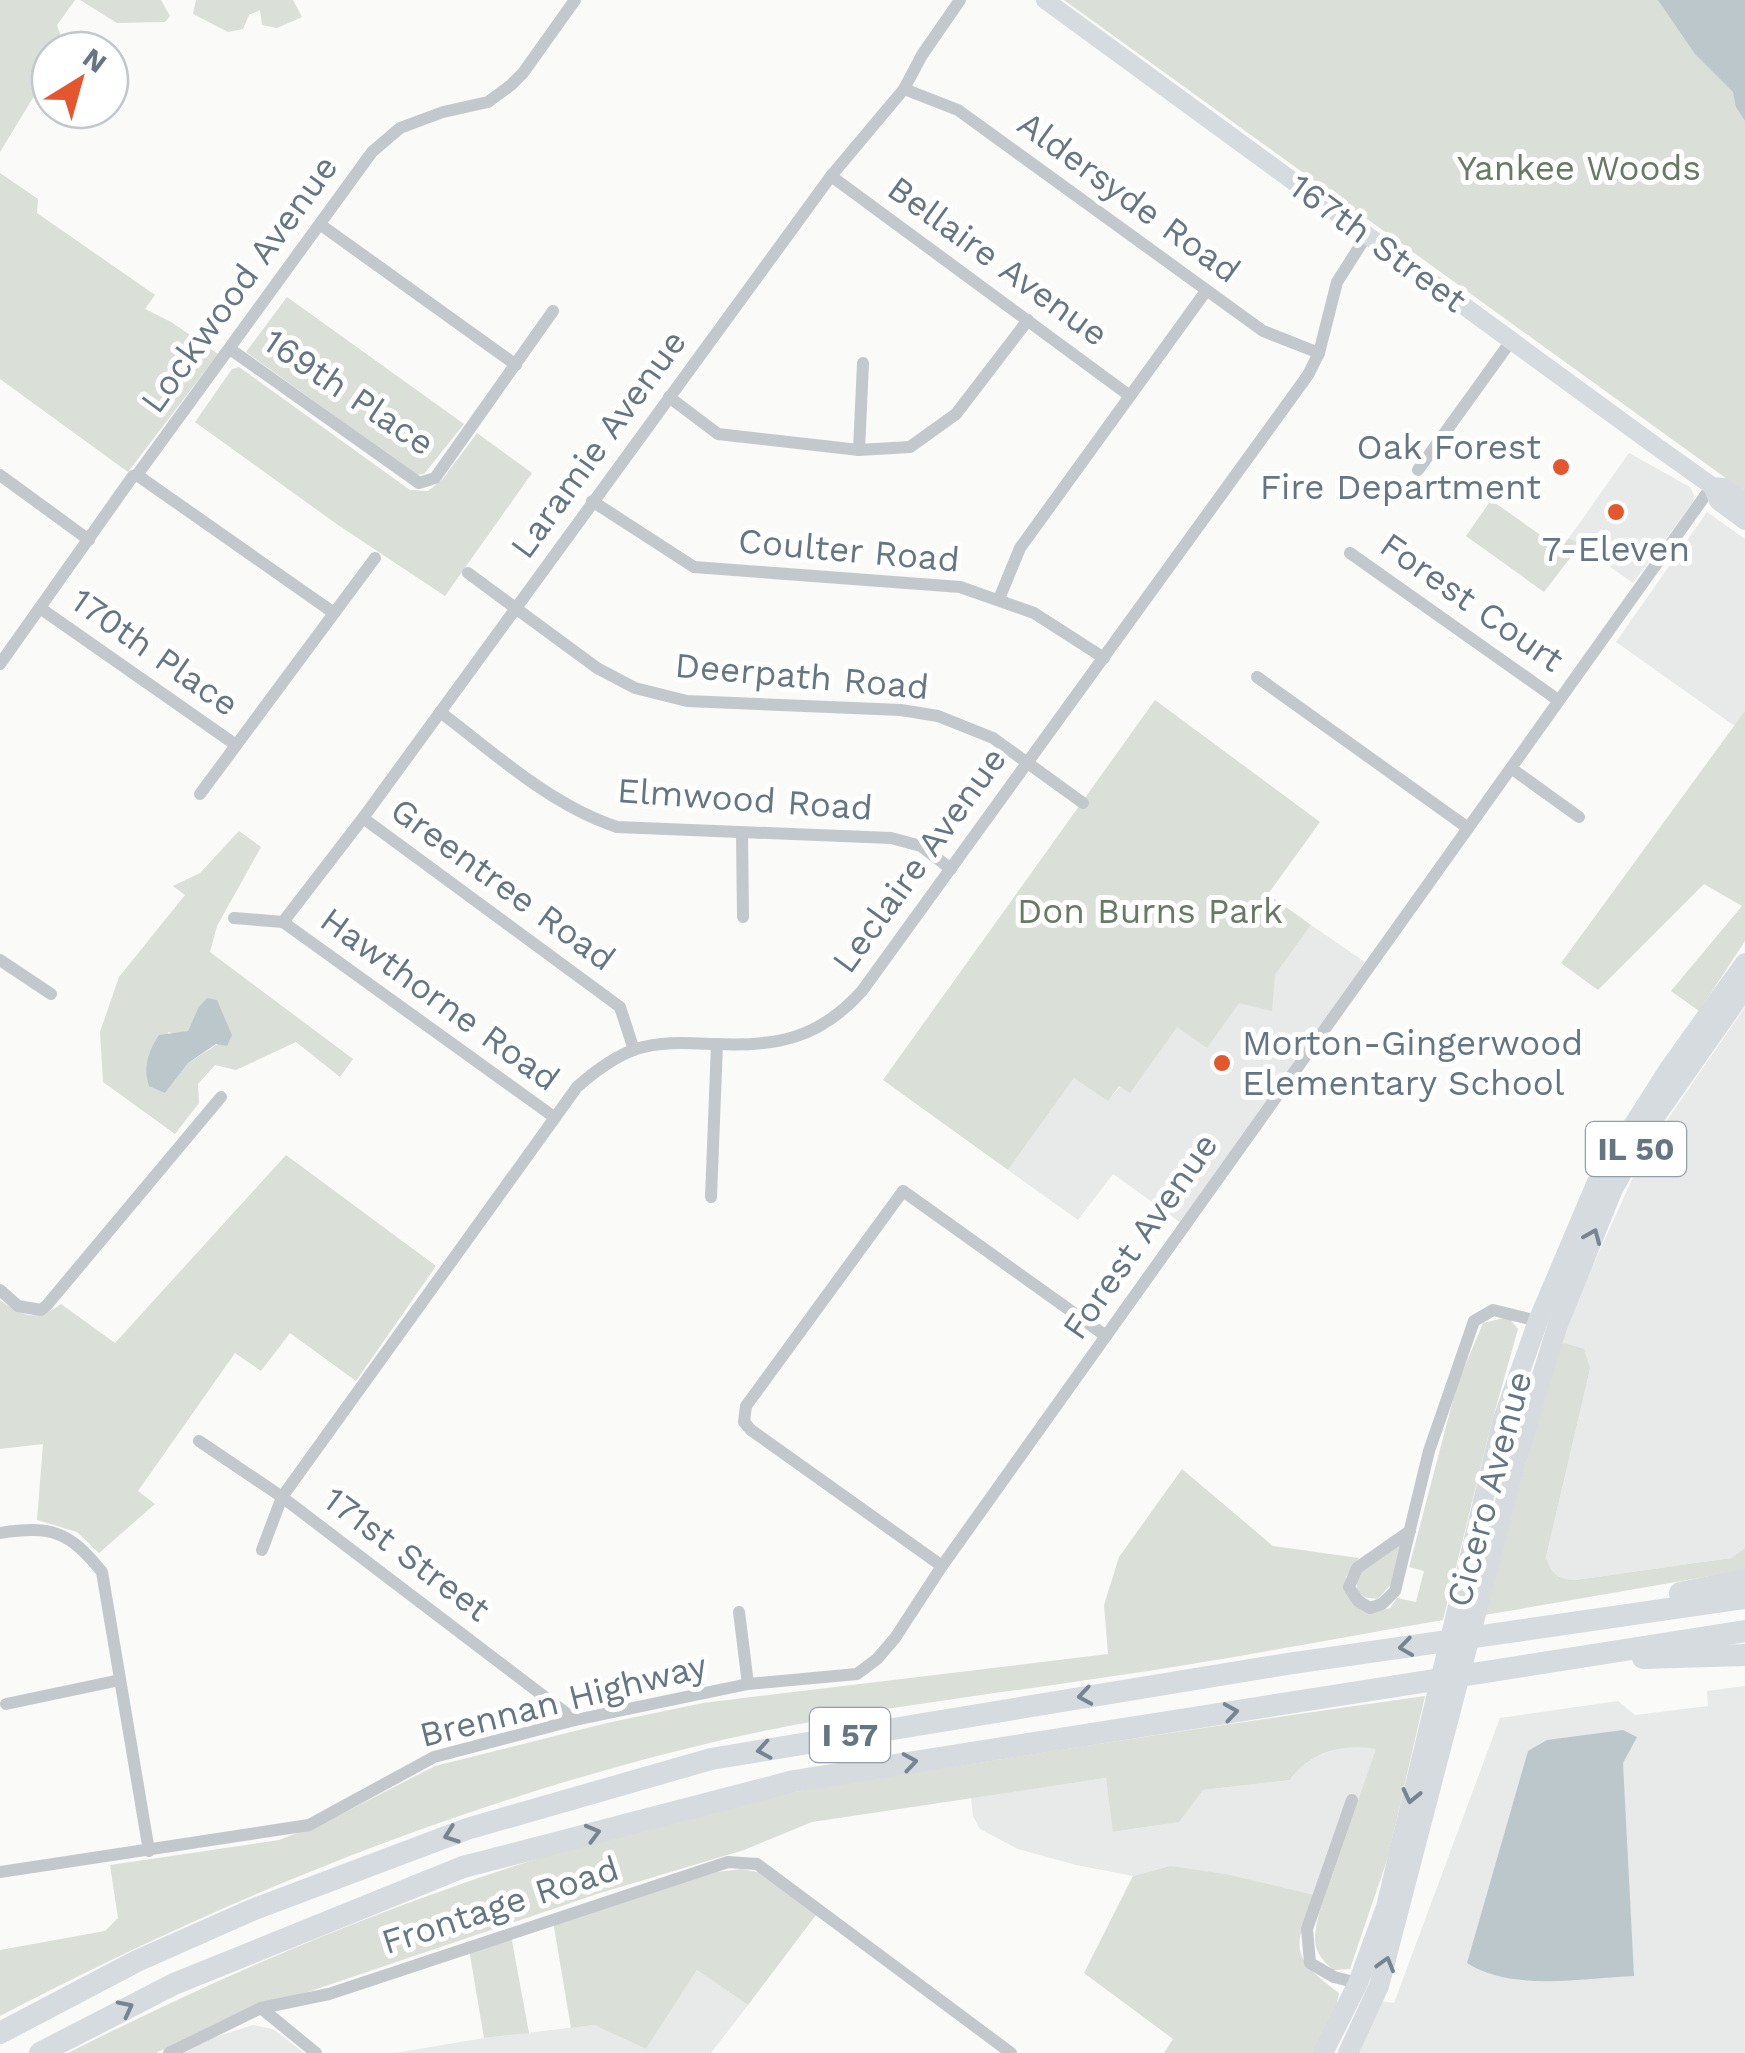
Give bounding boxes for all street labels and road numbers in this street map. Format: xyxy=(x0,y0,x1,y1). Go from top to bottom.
street label: Aldersyde Road xyxy=(1010,102,1248,292)
street label: Lockwood Avenue xyxy=(132,147,346,421)
street label: 167th Street xyxy=(1282,165,1475,321)
street label: Bellaire Avenue xyxy=(880,167,1116,355)
street label: 169th Place xyxy=(256,320,442,464)
street label: Laramie Avenue xyxy=(501,322,695,566)
street label: Coulter Road xyxy=(736,519,962,581)
street label: Forest Court xyxy=(1372,523,1572,681)
street label: 170th Place xyxy=(63,579,247,725)
street label: Deerpath Road xyxy=(673,644,931,708)
street label: Leclaire Avenue xyxy=(823,739,1015,981)
street label: Elmwood Road xyxy=(616,769,874,829)
street label: Greentree Road xyxy=(383,789,623,979)
street label: Hawthorne Road xyxy=(312,898,568,1100)
road number: IL 50 xyxy=(1586,1122,1686,1176)
street label: Forest Avenue xyxy=(1053,1125,1227,1347)
street label: Cicero Avenue xyxy=(1437,1367,1541,1611)
street label: 171st Street xyxy=(316,1478,499,1630)
street label: Brennan Highway xyxy=(415,1644,711,1756)
road number: I 57 xyxy=(810,1708,890,1762)
street label: Frontage Road xyxy=(376,1847,624,1963)

